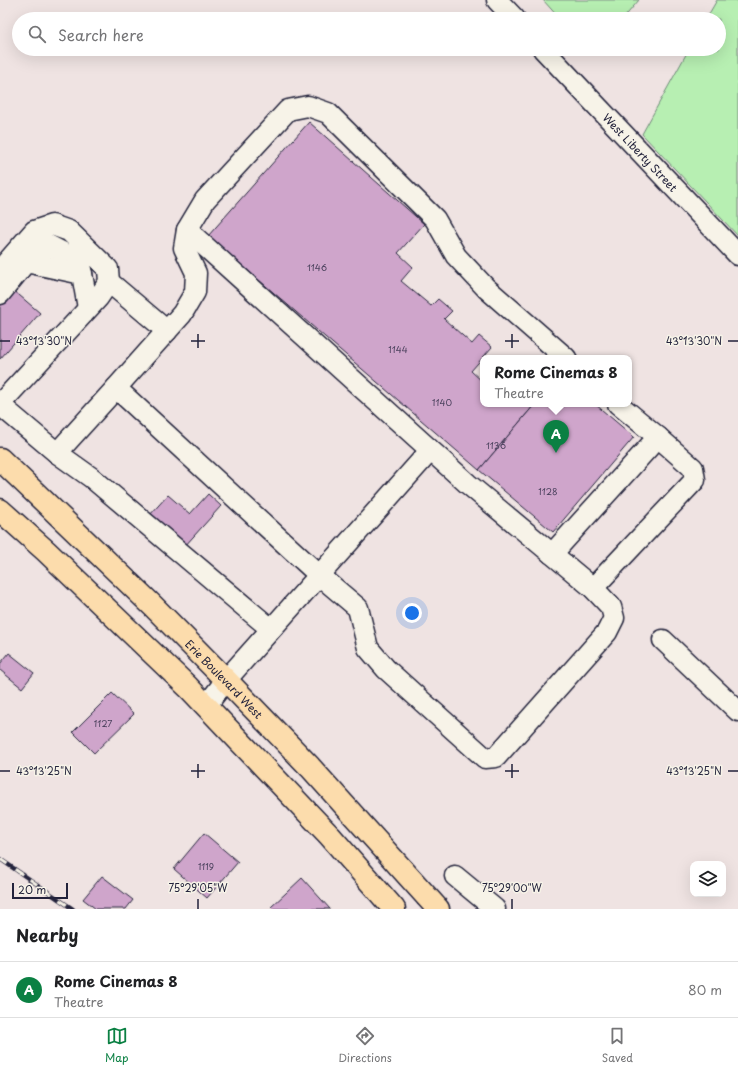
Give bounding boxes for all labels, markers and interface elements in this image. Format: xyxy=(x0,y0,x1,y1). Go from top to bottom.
search box xyxy=(12,12,726,56)
icon: search xyxy=(26,23,48,45)
text: Search here xyxy=(58,23,144,46)
street label: West Liberty Street xyxy=(599,109,682,196)
house number: 1146 xyxy=(307,260,327,274)
text: 43°13'30"N xyxy=(16,333,72,348)
text: 43°13'30"N xyxy=(666,333,722,348)
house number: 1144 xyxy=(388,342,408,356)
popup xyxy=(480,355,632,407)
text: Rome Cinemas 8 xyxy=(494,360,618,383)
text: Theatre xyxy=(494,383,544,402)
house number: 1140 xyxy=(432,395,452,409)
pin: A xyxy=(543,420,569,453)
house number: 1136 xyxy=(486,438,506,452)
house number: 1128 xyxy=(538,484,558,498)
your location xyxy=(402,603,422,623)
street label: Erie Boulevard West xyxy=(182,635,267,722)
house number: 1127 xyxy=(94,716,112,730)
text: 43°13'25"N xyxy=(16,763,72,778)
text: 43°13'25"N xyxy=(666,763,722,778)
house number: 1119 xyxy=(198,859,214,873)
map controls xyxy=(690,861,726,897)
button: layers xyxy=(690,861,726,897)
text: 75°29'05"W xyxy=(169,880,228,895)
text: 75°29'00"W xyxy=(482,880,543,895)
scale bar xyxy=(12,881,68,900)
text: 20 m xyxy=(18,881,46,898)
text: Nearby xyxy=(16,922,78,948)
text: Rome Cinemas 8 xyxy=(54,969,178,992)
text: A xyxy=(24,980,34,999)
text: 80 m xyxy=(688,980,722,999)
text: Theatre xyxy=(54,992,103,1011)
tab: Map xyxy=(105,1025,128,1066)
tab: Directions xyxy=(338,1025,392,1066)
tab: Saved xyxy=(602,1025,633,1066)

